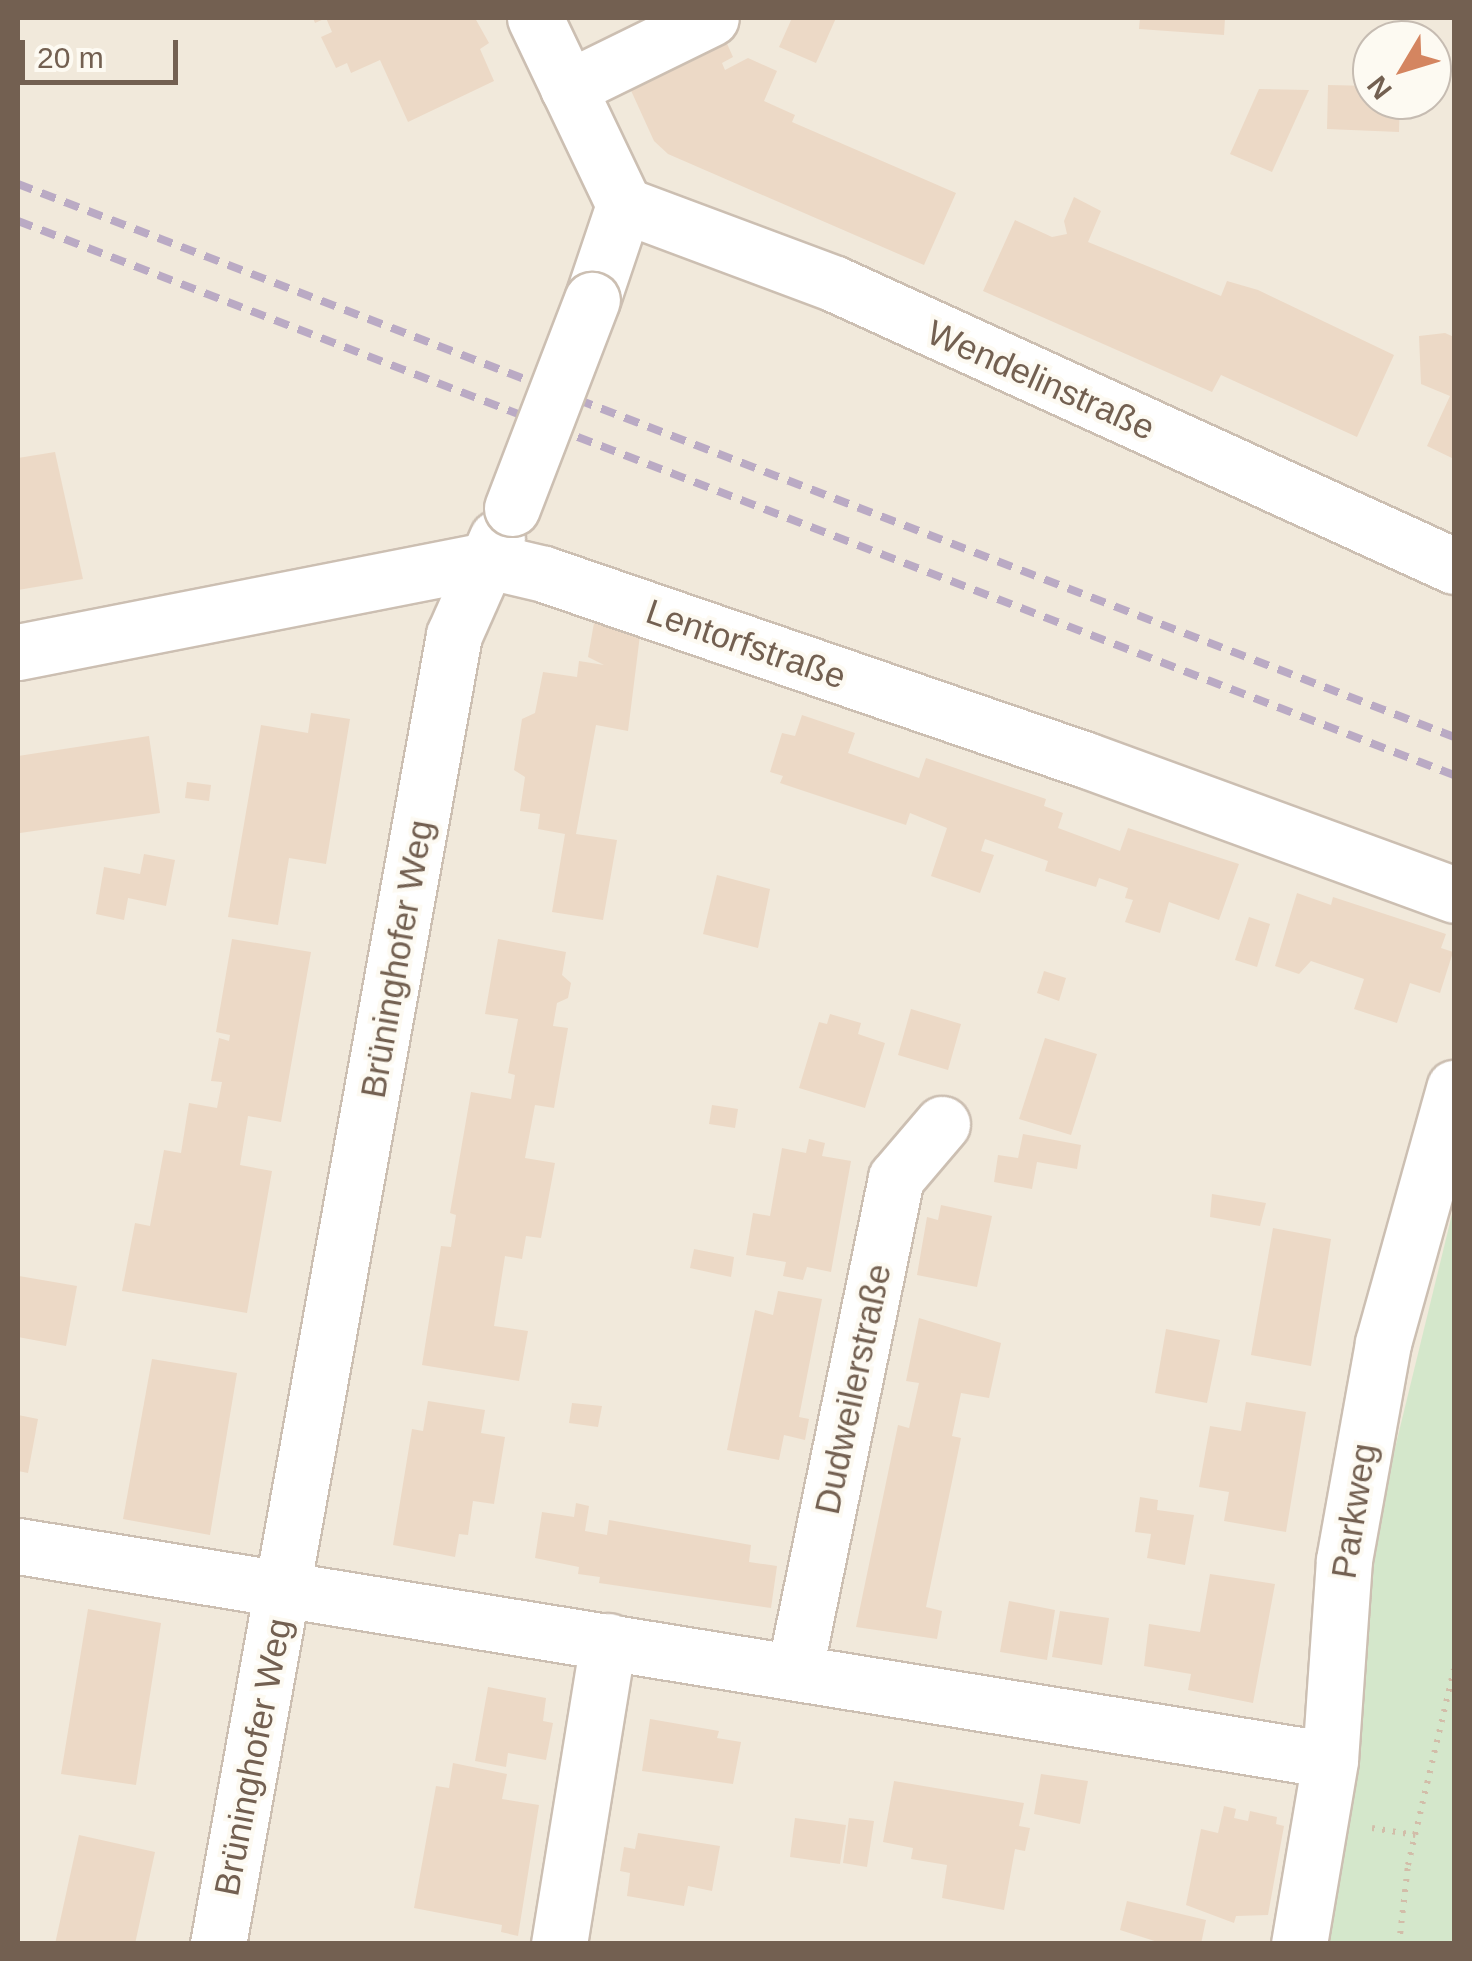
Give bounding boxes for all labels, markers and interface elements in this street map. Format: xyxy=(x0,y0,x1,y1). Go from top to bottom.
scale bar xyxy=(25,20,182,82)
north arrow xyxy=(1352,20,1452,120)
text: 20 m xyxy=(37,41,104,74)
text: N xyxy=(1361,70,1398,105)
street label: Wendelinstraße xyxy=(921,311,1161,449)
street label: Lentorfstraße xyxy=(641,590,851,698)
street label: Brüninghofer Weg xyxy=(352,817,442,1101)
street label: Dudweilerstraße xyxy=(806,1260,900,1518)
street label: Parkweg xyxy=(1323,1440,1385,1582)
street label: Brüninghofer Weg xyxy=(206,1615,300,1899)

